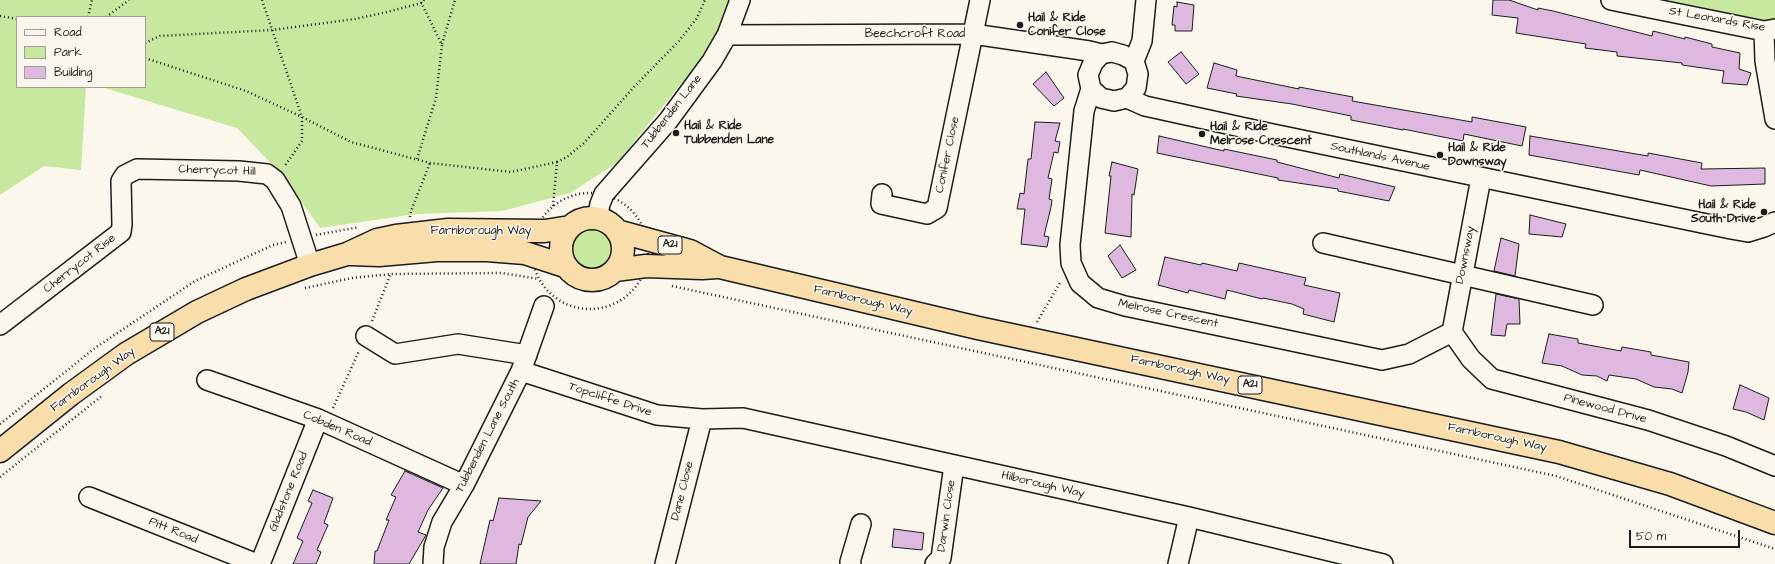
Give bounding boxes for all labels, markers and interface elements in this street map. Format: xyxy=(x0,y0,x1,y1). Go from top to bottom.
street label: St Leonards Rise xyxy=(1668,4,1766,36)
place label: Hail & Ride Conifer Close xyxy=(1028,11,1106,39)
legend xyxy=(16,16,146,88)
marker: Hail & Ride Conifer Close xyxy=(1015,20,1025,30)
text: Road xyxy=(54,24,82,41)
street label: Beechcroft Road xyxy=(865,27,965,41)
text: Park xyxy=(54,44,82,61)
text: Building xyxy=(54,64,92,81)
street label: Tubbenden Lane xyxy=(639,72,705,152)
street label: Conifer Close xyxy=(933,115,963,195)
place label: Hail & Ride Tubbenden Lane xyxy=(684,119,774,147)
place label: Hail & Ride Melrose Crescent xyxy=(1210,120,1312,148)
marker: Hail & Ride Tubbenden Lane xyxy=(671,128,681,138)
marker: Hail & Ride Melrose Crescent xyxy=(1197,129,1207,139)
street label: Southlands Avenue xyxy=(1329,139,1431,175)
place label: Hail & Ride Downsway xyxy=(1448,141,1507,169)
marker: Hail & Ride Downsway xyxy=(1435,150,1445,160)
street label: Cherrycot Hill xyxy=(178,162,256,180)
place label: Hail & Ride South Drive xyxy=(1691,198,1756,226)
marker: Hail & Ride South Drive xyxy=(1759,207,1769,217)
street label: Farnborough Way xyxy=(431,224,531,238)
street label: Downsway xyxy=(1453,225,1479,285)
street label: Cherrycot Rise xyxy=(41,231,119,297)
road number: A21 xyxy=(658,236,682,254)
street label: Farnborough Way xyxy=(812,283,914,319)
street label: Melrose Crescent xyxy=(1117,296,1219,332)
road number: A21 xyxy=(150,323,174,341)
street label: Farnborough Way xyxy=(48,345,138,415)
street label: Farnborough Way xyxy=(1129,352,1231,388)
road number: A21 xyxy=(1238,376,1262,394)
street label: Tubbenden Lane South xyxy=(453,377,523,495)
street label: Topcliffe Drive xyxy=(567,380,653,420)
street label: Pinewood Drive xyxy=(1562,391,1648,427)
street label: Cobden Road xyxy=(301,408,373,450)
street label: Farnborough Way xyxy=(1446,420,1548,456)
street label: Gladstone Road xyxy=(266,450,312,534)
street label: Dane Close xyxy=(669,460,697,522)
street label: Hilborough Way xyxy=(1000,468,1086,502)
street label: Darwin Close xyxy=(935,479,959,553)
street label: Pitt Road xyxy=(146,515,200,547)
scale bar xyxy=(1631,522,1742,548)
text: 50 m xyxy=(1636,528,1666,545)

